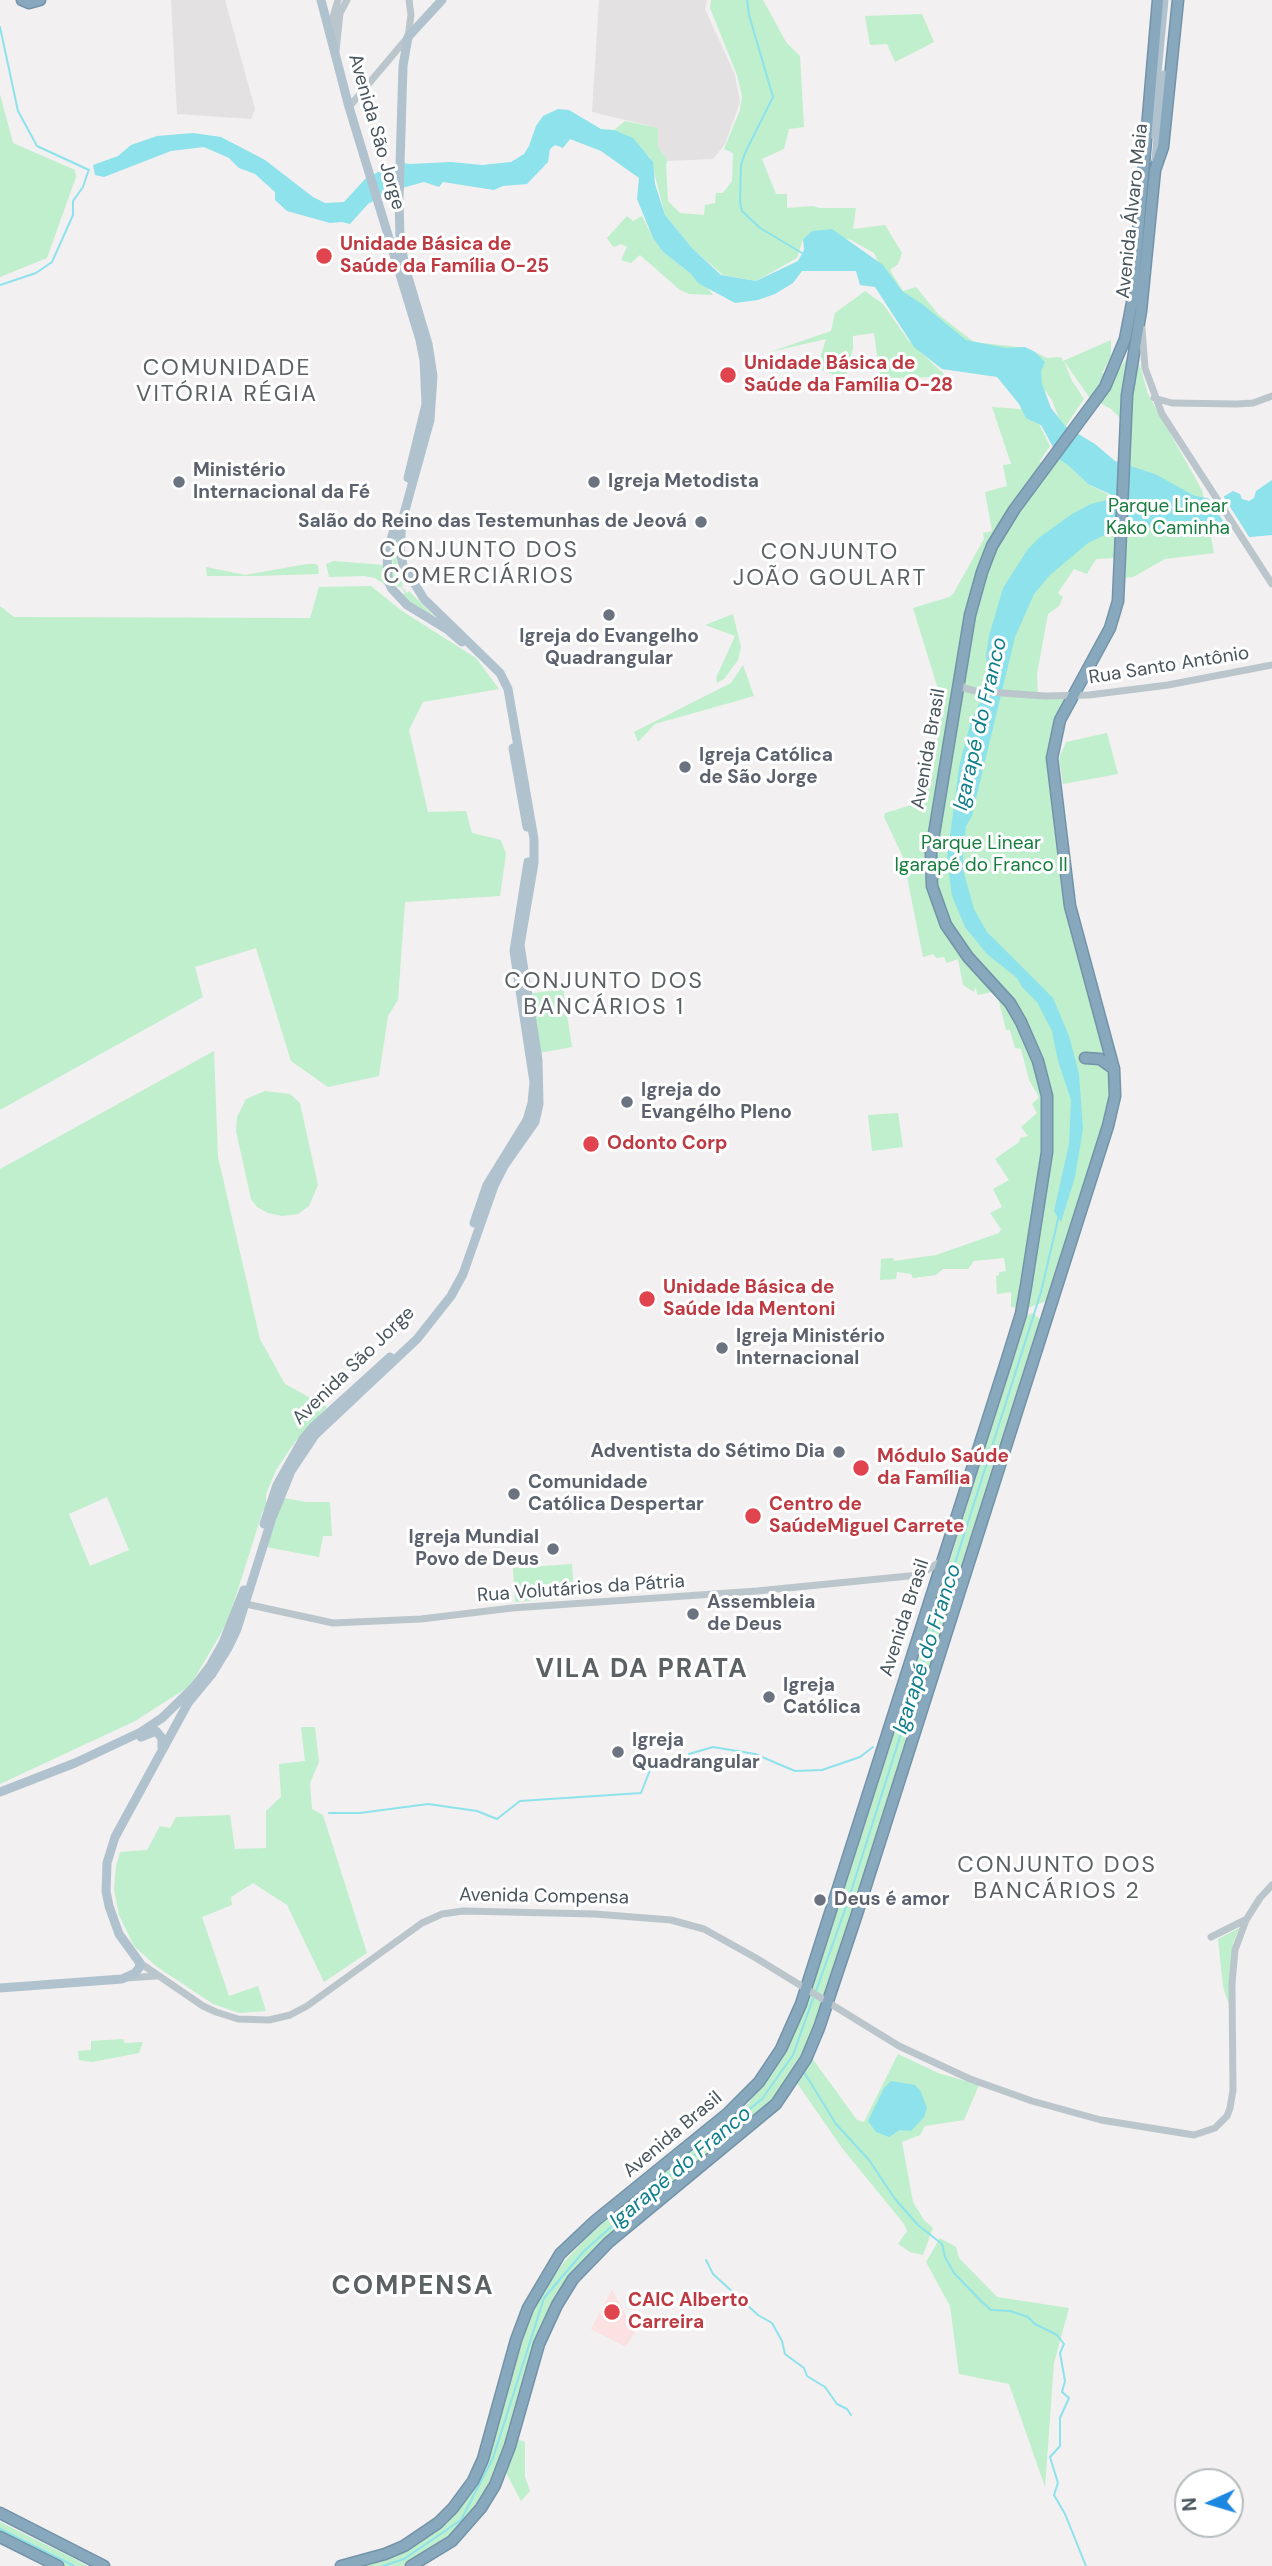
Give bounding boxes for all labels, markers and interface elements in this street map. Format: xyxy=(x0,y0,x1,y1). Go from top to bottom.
street label: Avenida São Jorge xyxy=(343,51,409,213)
street label: Avenida Álvaro Maia xyxy=(1112,122,1154,300)
place label: Unidade Básica de Saúde da Família O-25 xyxy=(340,234,549,278)
marker: Unidade Básica de Saúde da Família O-25 xyxy=(314,246,334,266)
place label: Unidade Básica de Saúde da Família O-28 xyxy=(744,353,953,397)
district label: COMUNIDADE VITÓRIA RÉGIA xyxy=(138,355,316,409)
marker: Unidade Básica de Saúde da Família O-28 xyxy=(718,365,738,385)
place label: Ministério Internacional da Fé xyxy=(193,460,370,504)
place label: Igreja Metodista xyxy=(608,471,759,493)
marker: Ministério Internacional da Fé xyxy=(171,474,187,490)
marker: Igreja Metodista xyxy=(586,474,602,490)
park label: Parque Linear Kako Caminha xyxy=(1106,496,1230,540)
place label: Salão do Reino das Testemunhas de Jeová xyxy=(298,511,687,533)
marker: Salão do Reino das Testemunhas de Jeová xyxy=(693,514,709,530)
district label: CONJUNTO DOS COMERCIÁRIOS xyxy=(381,537,577,591)
district label: CONJUNTO JOÃO GOULART xyxy=(734,539,926,593)
marker: Igreja do Evangelho Quadrangular xyxy=(601,607,617,623)
place label: Igreja do Evangelho Quadrangular xyxy=(519,626,699,670)
water label: Igarapé do Franco xyxy=(949,635,1013,813)
street label: Rua Santo Antônio xyxy=(1087,642,1251,690)
street label: Avenida Brasil xyxy=(907,687,951,811)
place label: Igreja Católica de São Jorge xyxy=(699,745,833,789)
marker: Igreja Católica de São Jorge xyxy=(677,759,693,775)
park label: Parque Linear Igarapé do Franco II xyxy=(894,833,1068,877)
district label: CONJUNTO DOS BANCÁRIOS 1 xyxy=(506,968,702,1022)
place label: Igreja do Evangélho Pleno xyxy=(641,1080,792,1124)
marker: Igreja do Evangélho Pleno xyxy=(619,1094,635,1110)
place label: Odonto Corp xyxy=(607,1133,728,1155)
marker: Odonto Corp xyxy=(581,1134,601,1154)
place label: Unidade Básica de Saúde Ida Mentoni xyxy=(663,1277,835,1321)
marker: Unidade Básica de Saúde Ida Mentoni xyxy=(637,1289,657,1309)
street label: Avenida São Jorge xyxy=(288,1302,420,1430)
place label: Igreja Ministério Internacional xyxy=(736,1326,885,1370)
marker: Igreja Ministério Internacional xyxy=(714,1340,730,1356)
place label: Adventista do Sétimo Dia xyxy=(591,1441,825,1463)
marker: Adventista do Sétimo Dia xyxy=(831,1444,847,1460)
place label: Módulo Saúde da Família xyxy=(877,1446,1009,1490)
marker: Módulo Saúde da Família xyxy=(851,1458,871,1478)
place label: Comunidade Católica Despertar xyxy=(528,1472,704,1516)
marker: Comunidade Católica Despertar xyxy=(506,1486,522,1502)
place label: Centro de SaúdeMiguel Carrete xyxy=(769,1494,965,1538)
marker: Centro de SaúdeMiguel Carrete xyxy=(743,1506,763,1526)
place label: Igreja Mundial Povo de Deus xyxy=(409,1527,539,1571)
marker: Igreja Mundial Povo de Deus xyxy=(545,1541,561,1557)
street label: Avenida Brasil xyxy=(875,1557,935,1679)
water label: Igarapé do Franco xyxy=(889,1561,967,1737)
street label: Rua Volutários da Pátria xyxy=(476,1570,686,1608)
place label: Assembleia de Deus xyxy=(707,1592,815,1636)
marker: Assembleia de Deus xyxy=(685,1606,701,1622)
district label: VILA DA PRATA xyxy=(537,1654,747,1686)
place label: Igreja Católica xyxy=(783,1675,861,1719)
marker: Igreja Católica xyxy=(761,1689,777,1705)
place label: Igreja Quadrangular xyxy=(632,1730,760,1774)
marker: Igreja Quadrangular xyxy=(610,1744,626,1760)
district label: CONJUNTO DOS BANCÁRIOS 2 xyxy=(959,1852,1155,1906)
street label: Avenida Compensa xyxy=(459,1884,629,1910)
place label: Deus é amor xyxy=(834,1889,949,1911)
marker: Deus é amor xyxy=(812,1892,828,1908)
street label: Avenida Brasil xyxy=(619,2087,727,2183)
water label: Igarapé do Franco xyxy=(605,2101,757,2235)
district label: COMPENSA xyxy=(333,2271,493,2303)
place label: CAIC Alberto Carreira xyxy=(628,2290,749,2334)
marker: CAIC Alberto Carreira xyxy=(602,2302,622,2322)
north arrow xyxy=(1174,2468,1244,2538)
text: N xyxy=(1177,2497,1203,2512)

